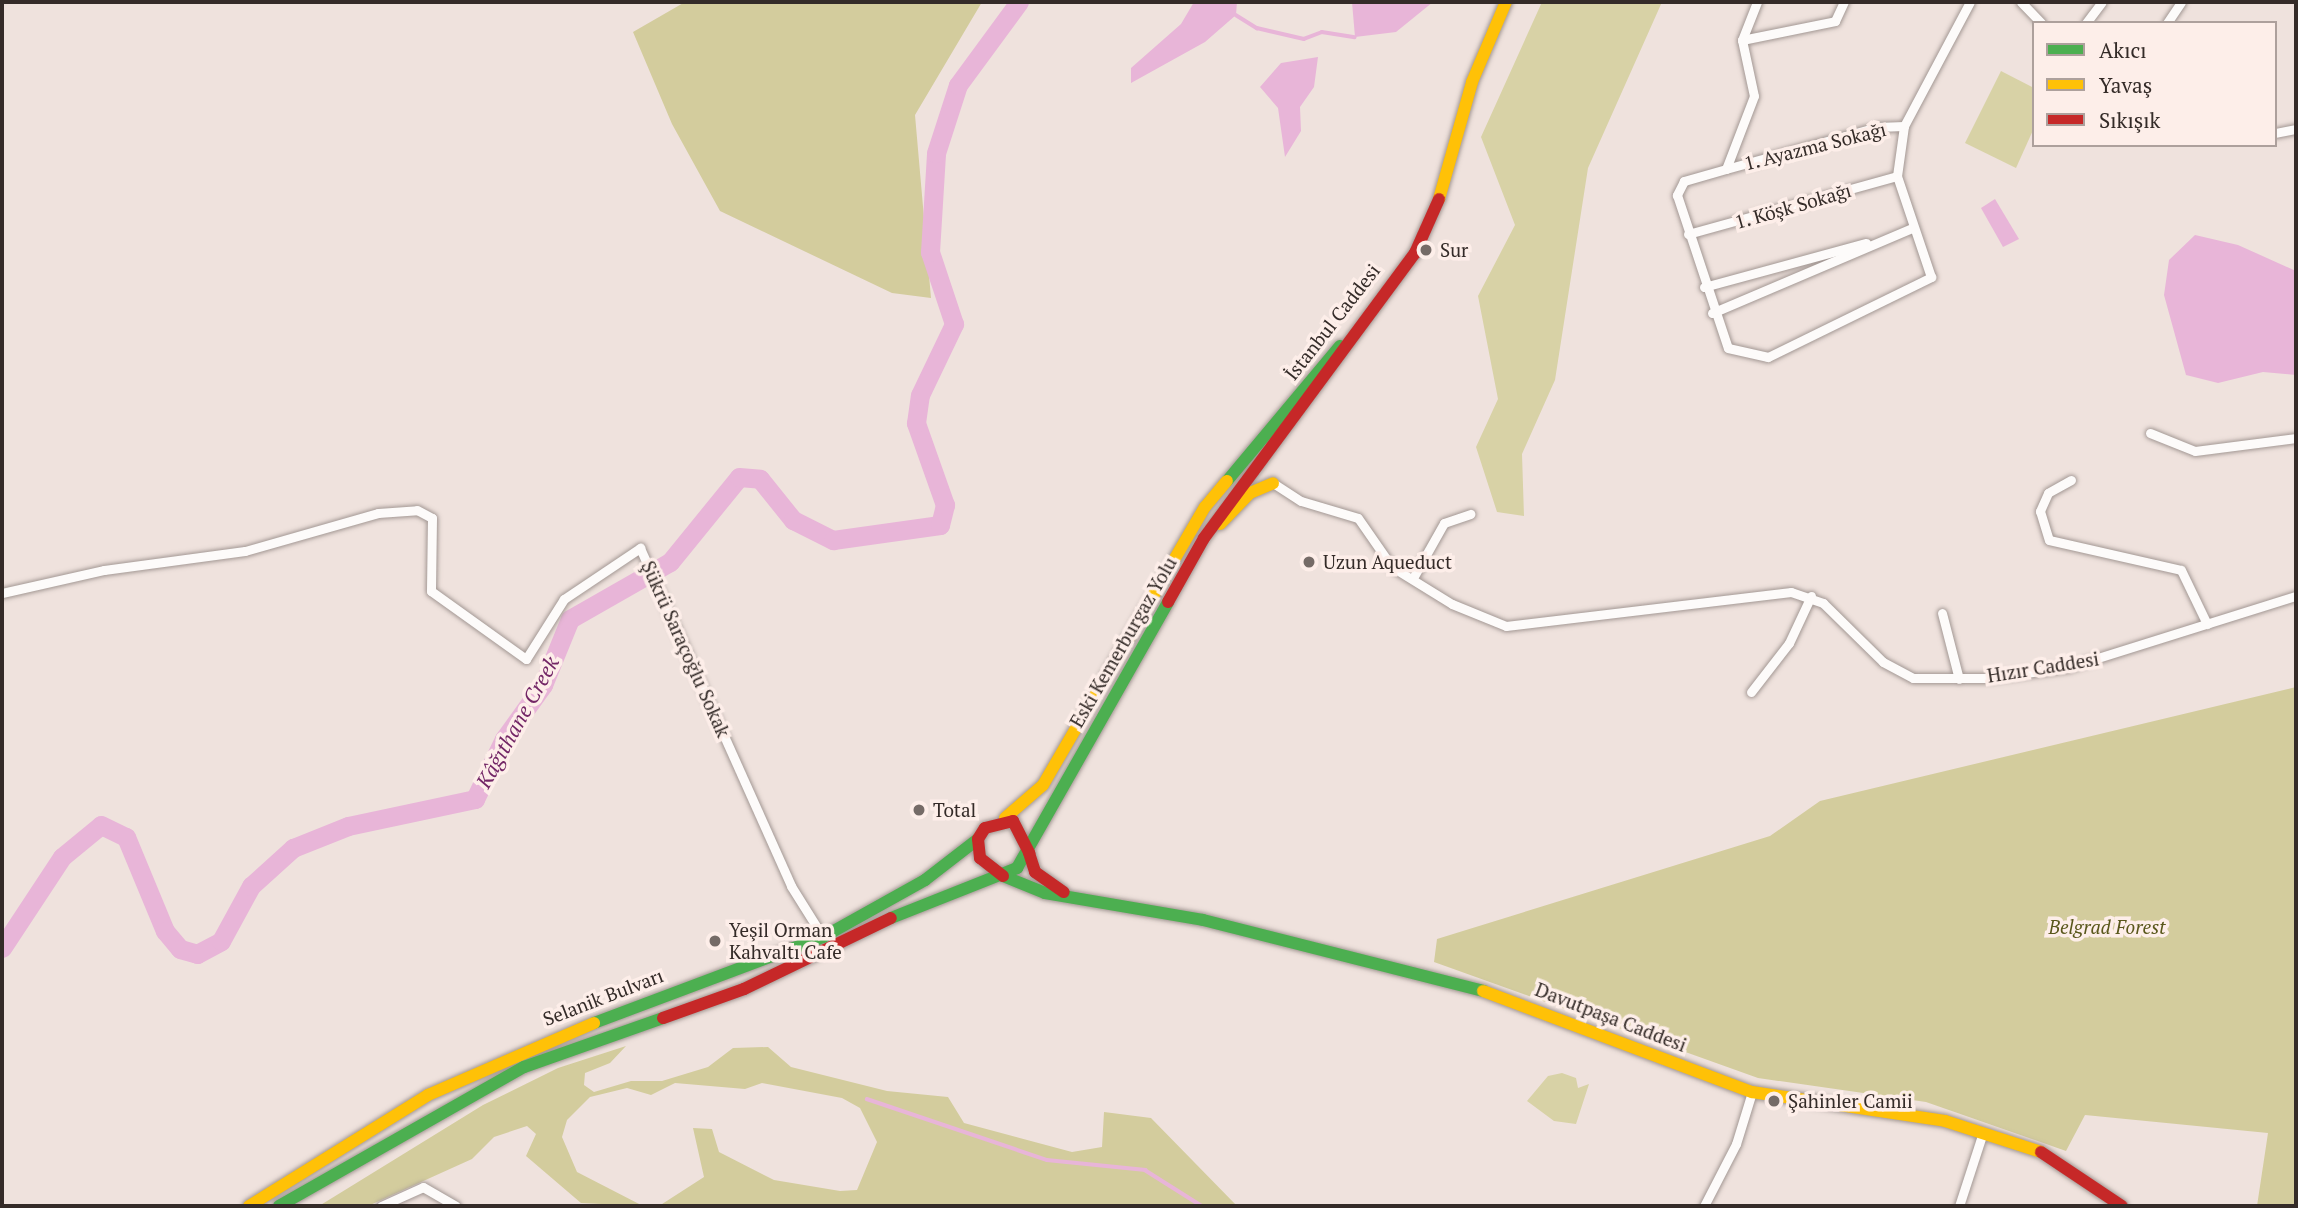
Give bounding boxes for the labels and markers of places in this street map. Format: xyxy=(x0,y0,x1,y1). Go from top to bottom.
place label: Sur xyxy=(1440,239,1468,261)
marker: Sur xyxy=(1418,242,1434,258)
place label: Uzun Aqueduct xyxy=(1323,551,1452,573)
marker: Uzun Aqueduct xyxy=(1301,554,1317,570)
place label: Total xyxy=(933,799,976,821)
marker: Total xyxy=(911,802,927,818)
place label: Yeşil Orman Kahvaltı Cafe xyxy=(729,919,842,963)
marker: Yeşil Orman Kahvaltı Cafe xyxy=(707,933,723,949)
place label: Şahinler Camii xyxy=(1788,1090,1913,1112)
marker: Şahinler Camii xyxy=(1766,1093,1782,1109)

